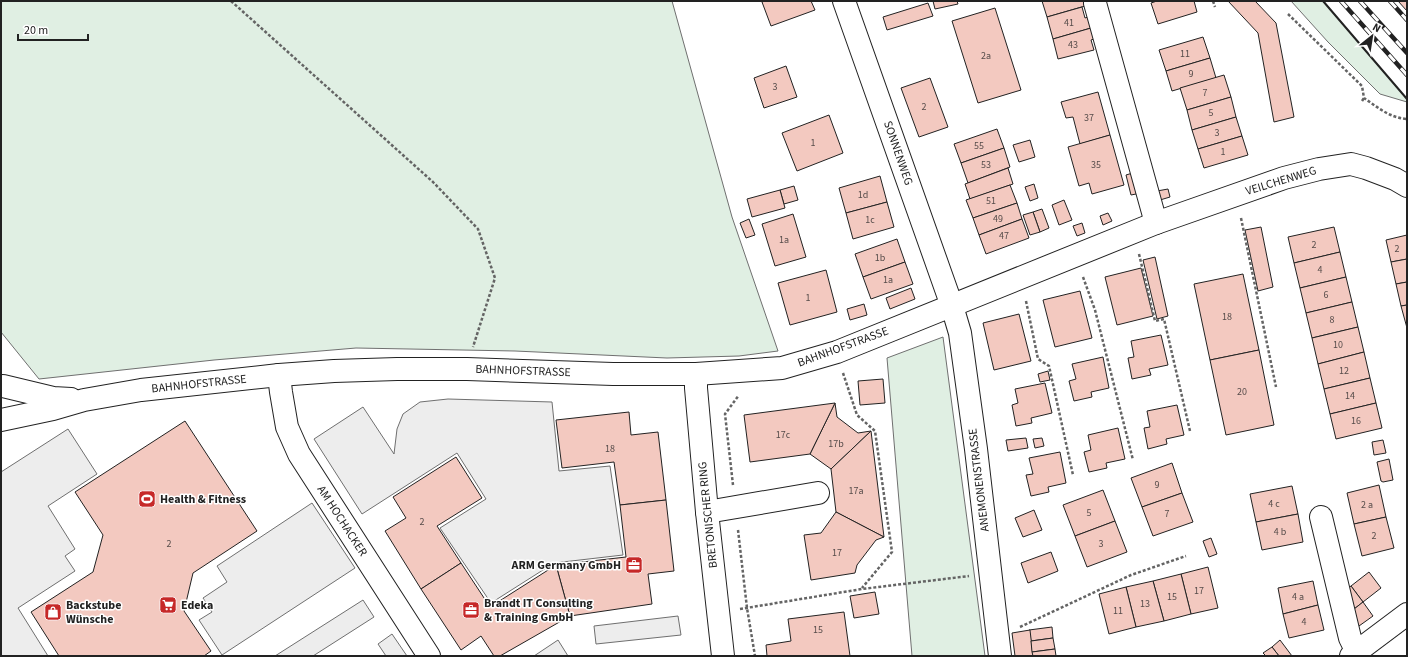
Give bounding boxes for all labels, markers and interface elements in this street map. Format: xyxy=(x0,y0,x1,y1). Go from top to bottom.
scale bar xyxy=(18,16,88,42)
house number: 41 xyxy=(1064,16,1074,30)
north arrow xyxy=(1352,16,1392,56)
text: N xyxy=(1370,19,1384,36)
text: 20 m xyxy=(24,22,48,39)
house number: 43 xyxy=(1068,38,1078,52)
house number: 11 xyxy=(1180,47,1190,61)
house number: 2a xyxy=(981,49,991,63)
house number: 9 xyxy=(1189,67,1194,81)
house number: 3 xyxy=(773,80,778,94)
house number: 7 xyxy=(1203,86,1208,100)
house number: 2 xyxy=(922,100,927,114)
house number: 5 xyxy=(1209,106,1214,120)
house number: 37 xyxy=(1084,111,1094,125)
street label: SONNENWEG xyxy=(879,118,917,188)
house number: 3 xyxy=(1215,126,1220,140)
house number: 1 xyxy=(811,136,816,150)
house number: 55 xyxy=(974,139,984,153)
house number: 1 xyxy=(1221,145,1226,159)
house number: 53 xyxy=(981,158,991,172)
house number: 35 xyxy=(1091,158,1101,172)
street label: VEILCHENWEG xyxy=(1244,162,1318,200)
house number: 1d xyxy=(858,188,868,202)
house number: 51 xyxy=(986,194,996,208)
house number: 49 xyxy=(993,212,1003,226)
house number: 1c xyxy=(865,213,875,227)
house number: 47 xyxy=(999,229,1009,243)
house number: 1a xyxy=(779,233,789,247)
house number: 2 xyxy=(1312,238,1317,252)
house number: 2 xyxy=(1395,242,1400,256)
house number: 1b xyxy=(875,251,886,265)
house number: 4 xyxy=(1318,263,1323,277)
house number: 1a xyxy=(883,273,893,287)
house number: 6 xyxy=(1324,288,1329,302)
house number: 1 xyxy=(806,291,811,305)
house number: 18 xyxy=(1222,310,1232,324)
house number: 8 xyxy=(1330,313,1335,327)
street label: BAHNHOFSTRASSE xyxy=(795,323,891,371)
house number: 10 xyxy=(1333,338,1343,352)
street label: BAHNHOFSTRASSE xyxy=(475,361,571,381)
house number: 12 xyxy=(1339,364,1349,378)
street label: BAHNHOFSTRASSE xyxy=(151,371,247,397)
house number: 20 xyxy=(1237,385,1247,399)
house number: 14 xyxy=(1345,389,1355,403)
house number: 16 xyxy=(1351,414,1361,428)
street label: ANEMONENSTRASSE xyxy=(964,427,994,533)
house number: 17c xyxy=(776,428,791,442)
house number: 17b xyxy=(828,437,844,451)
house number: 18 xyxy=(605,442,615,456)
street label: BRETONISCHER RING xyxy=(694,461,722,569)
house number: 9 xyxy=(1155,478,1160,492)
street label: AM HOCHACKER xyxy=(313,482,371,560)
house number: 17a xyxy=(849,484,863,498)
sports icon: Health & Fitness xyxy=(137,489,157,509)
place label: Health & Fitness xyxy=(160,491,246,508)
house number: 4 c xyxy=(1268,497,1280,511)
house number: 2 a xyxy=(1361,498,1373,512)
house number: 5 xyxy=(1087,506,1092,520)
house number: 7 xyxy=(1165,507,1170,521)
house number: 2 xyxy=(420,515,425,529)
house number: 4 b xyxy=(1274,525,1287,539)
house number: 2 xyxy=(1372,529,1377,543)
house number: 2 xyxy=(167,537,172,551)
house number: 3 xyxy=(1099,537,1104,551)
house number: 17 xyxy=(832,546,842,560)
office icon: ARM Germany GmbH xyxy=(624,555,644,575)
place label: ARM Germany GmbH xyxy=(511,557,621,574)
house number: 17 xyxy=(1194,584,1204,598)
house number: 15 xyxy=(1167,590,1177,604)
house number: 4 a xyxy=(1292,590,1304,604)
supermarket icon: Edeka xyxy=(158,595,178,615)
place label: Brandt IT Consulting & Training GmbH xyxy=(484,595,593,626)
place label: Backstube Wünsche xyxy=(66,597,121,628)
place label: Edeka xyxy=(181,597,213,614)
house number: 13 xyxy=(1140,597,1150,611)
office icon: Brandt IT Consulting & Training GmbH xyxy=(461,600,481,620)
shop icon: Backstube Wünsche xyxy=(43,602,63,622)
house number: 11 xyxy=(1113,604,1123,618)
house number: 4 xyxy=(1302,615,1307,629)
house number: 15 xyxy=(813,623,823,637)

